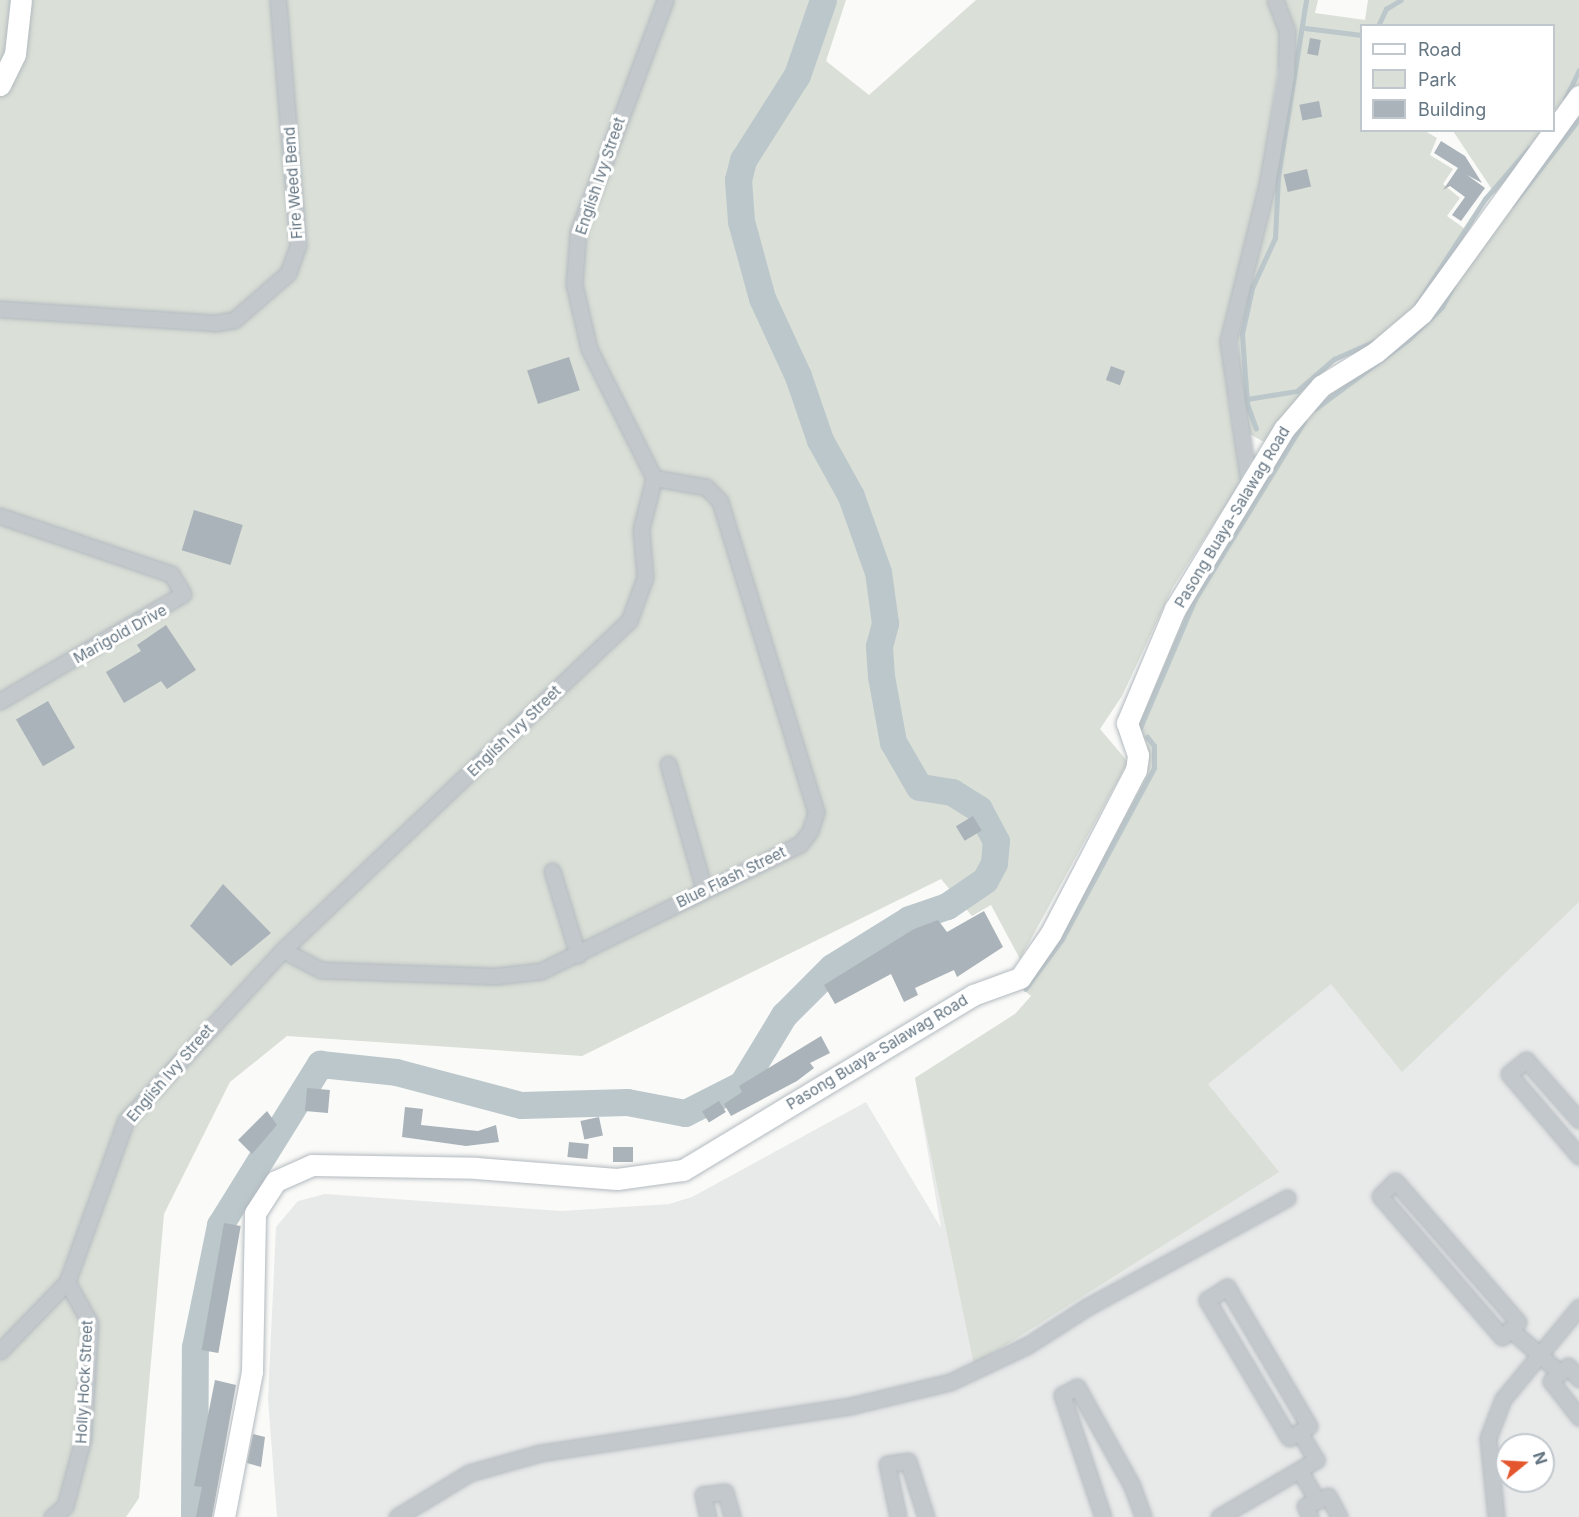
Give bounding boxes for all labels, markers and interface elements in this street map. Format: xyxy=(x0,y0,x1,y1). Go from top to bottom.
legend xyxy=(1360,24,1555,132)
text: Road xyxy=(1418,39,1461,60)
text: Park xyxy=(1418,69,1457,90)
text: Building xyxy=(1418,99,1486,120)
street label: English Ivy Street xyxy=(571,115,629,237)
street label: Fire Weed Bend xyxy=(280,126,306,240)
street label: Pasong Buaya-Salawag Road xyxy=(1171,423,1293,611)
street label: Marigold Drive xyxy=(70,601,170,667)
street label: English Ivy Street xyxy=(464,682,564,780)
street label: Blue Flash Street xyxy=(673,843,789,911)
street label: Pasong Buaya-Salawag Road xyxy=(783,991,971,1113)
street label: English Ivy Street xyxy=(123,1021,217,1125)
street label: Holly Hock Street xyxy=(72,1320,96,1444)
north arrow xyxy=(1495,1433,1555,1493)
text: N xyxy=(1529,1449,1552,1467)

